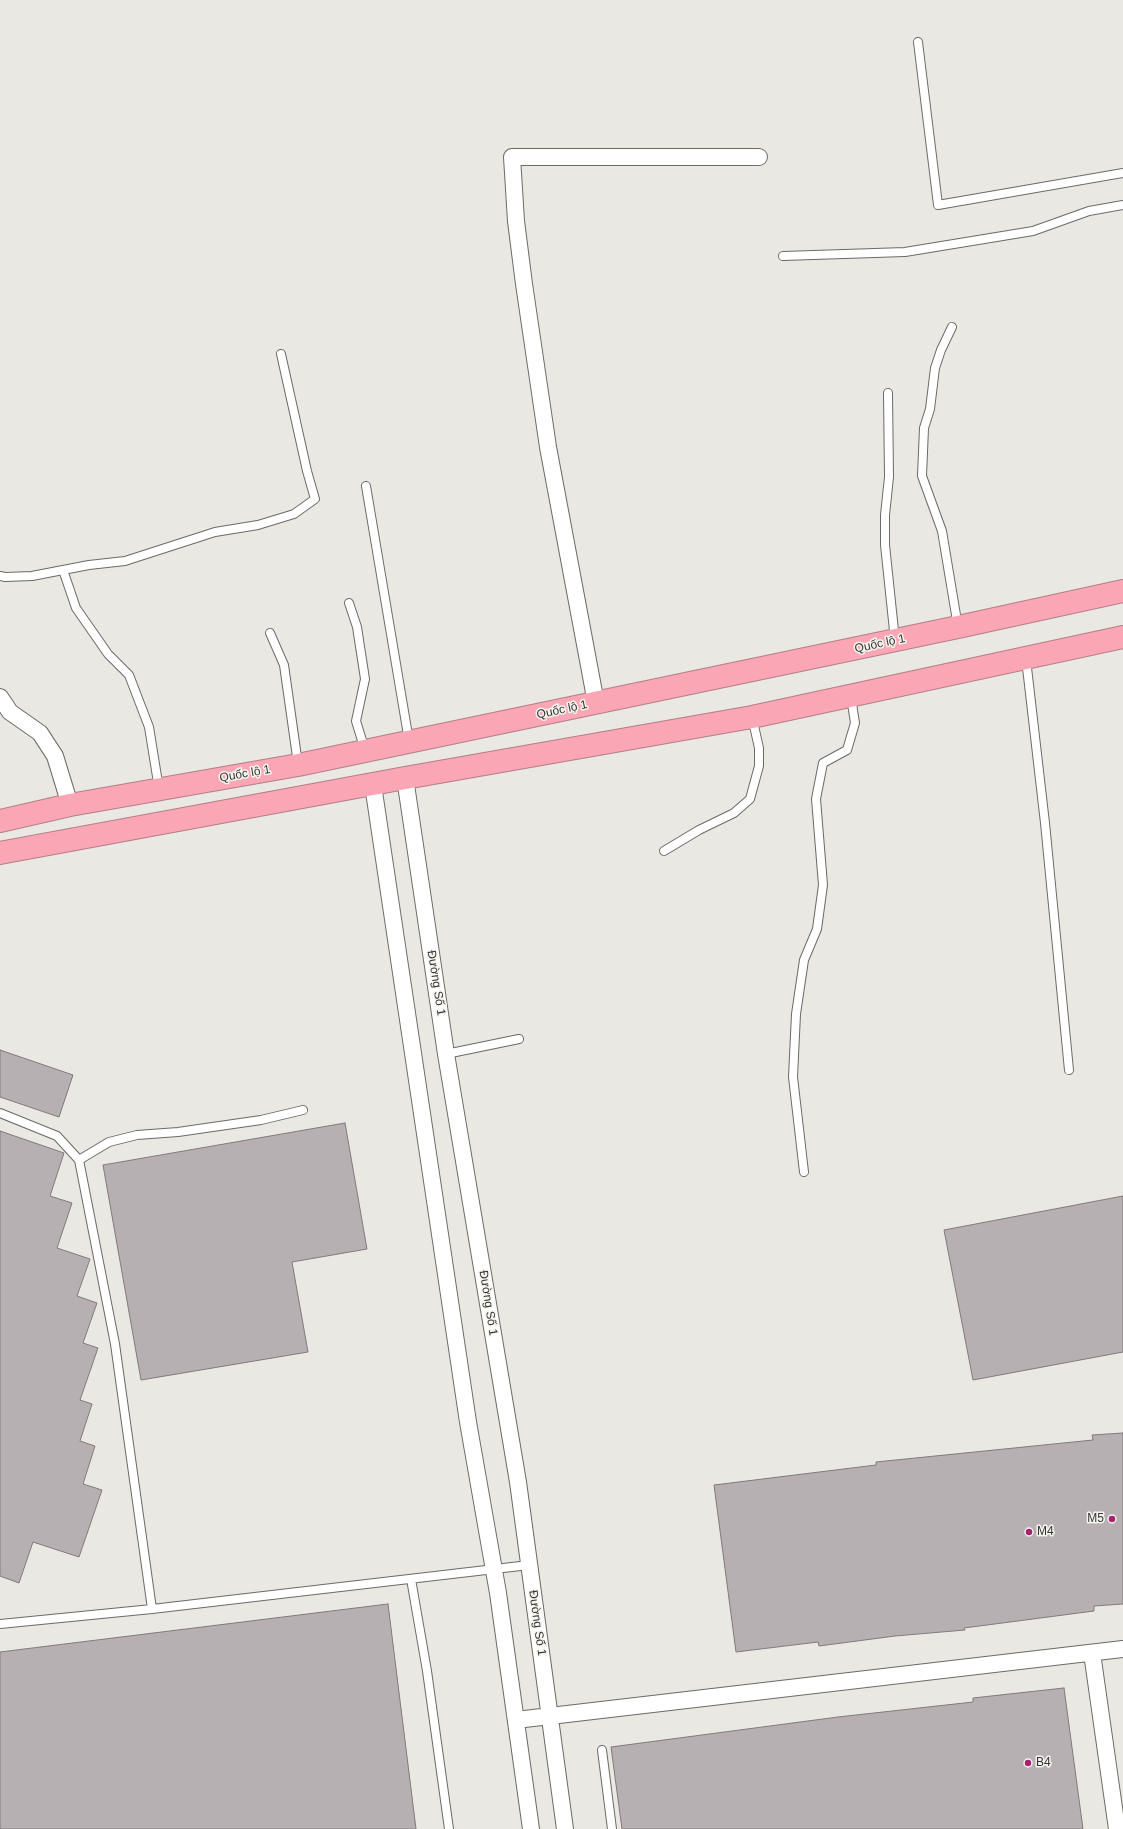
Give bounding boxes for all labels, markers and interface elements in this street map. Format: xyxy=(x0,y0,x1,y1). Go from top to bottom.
street label: Quốc lộ 1 xyxy=(853,632,907,656)
street label: Quốc lộ 1 xyxy=(535,698,589,722)
street label: Quốc lộ 1 xyxy=(218,762,272,786)
street label: Đường Số 1 xyxy=(424,949,448,1017)
street label: Đường Số 1 xyxy=(476,1269,500,1337)
place label: M5 xyxy=(1087,1512,1104,1526)
marker: M5 xyxy=(1107,1514,1117,1524)
place label: M4 xyxy=(1037,1525,1054,1539)
marker: M4 xyxy=(1024,1527,1034,1537)
street label: Đường Số 1 xyxy=(525,1589,549,1657)
place label: B4 xyxy=(1036,1756,1051,1770)
marker: B4 xyxy=(1023,1758,1033,1768)

